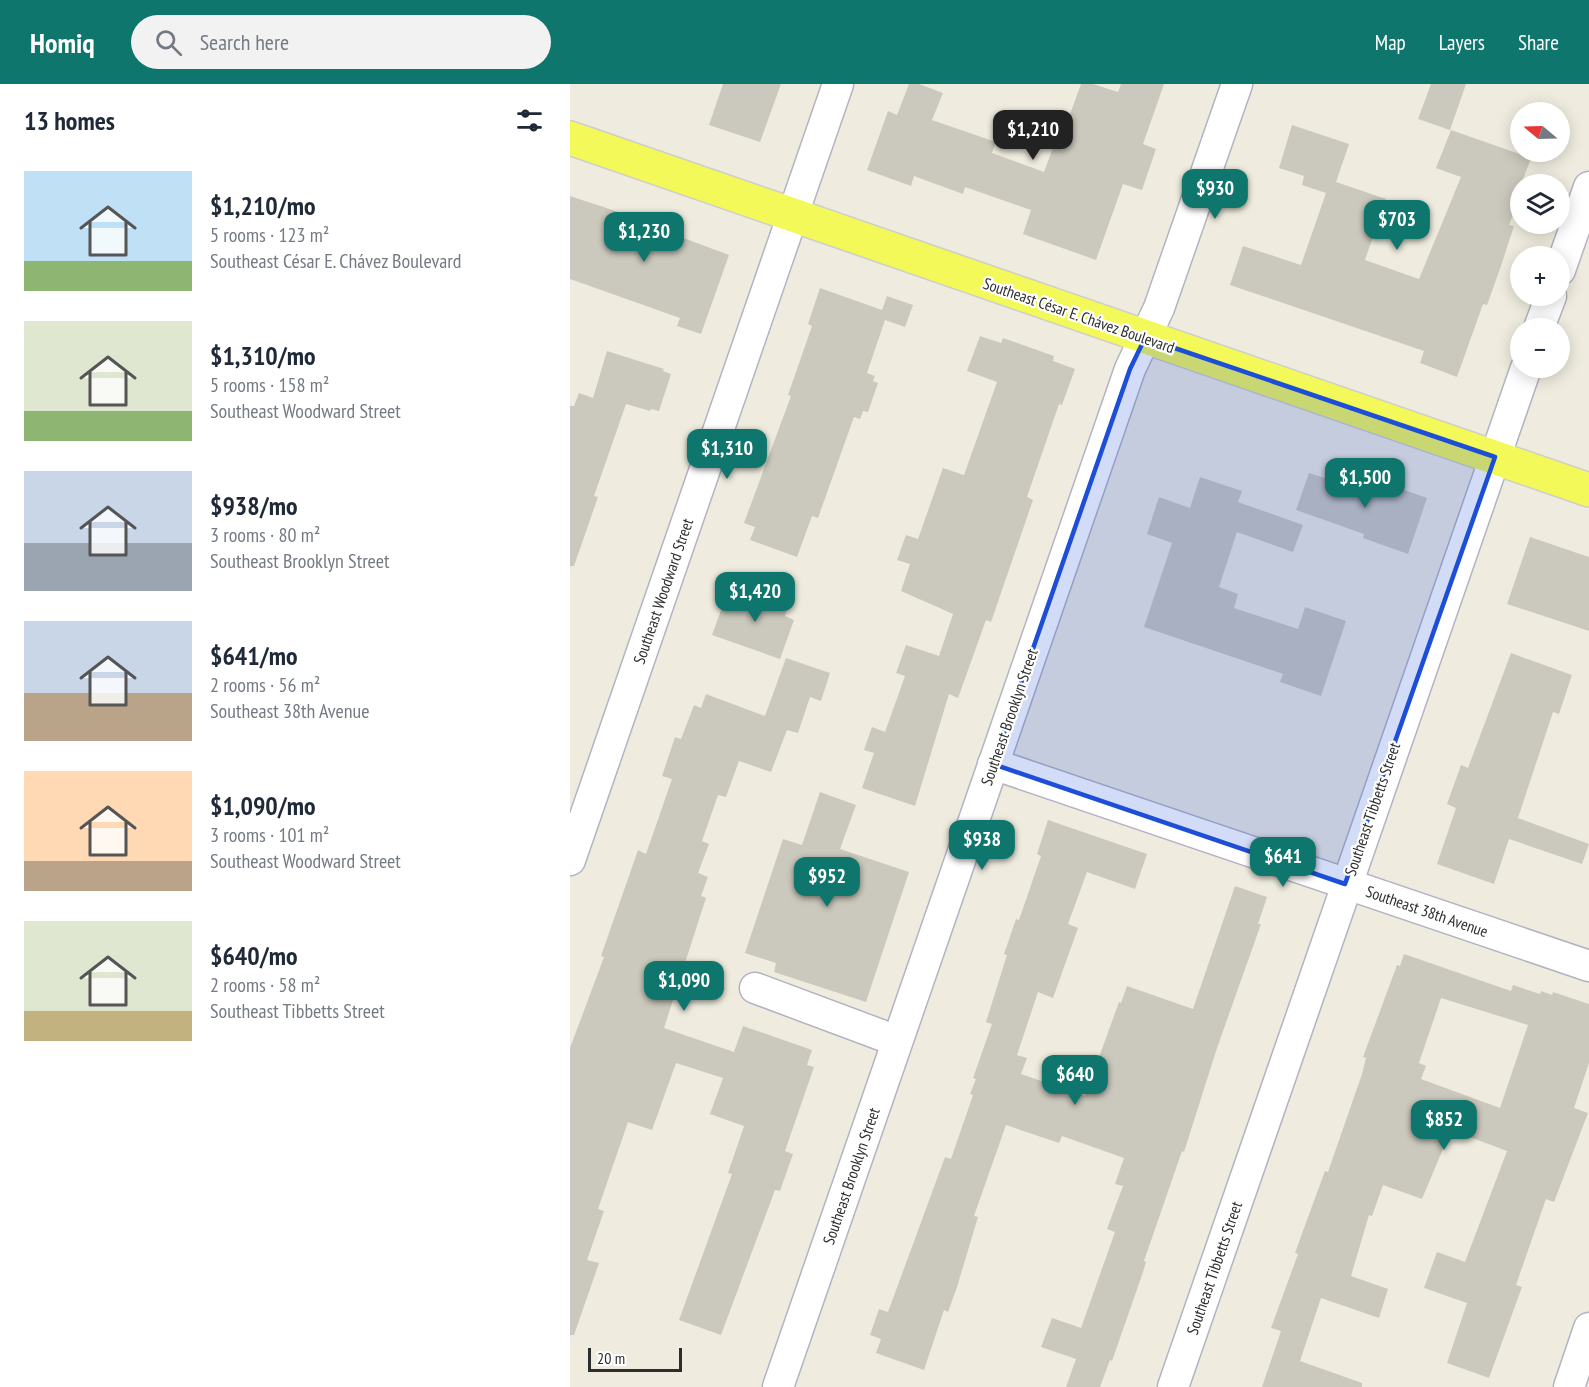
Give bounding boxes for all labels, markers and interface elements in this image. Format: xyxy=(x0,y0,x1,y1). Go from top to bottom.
search box xyxy=(131,15,551,69)
text: Homiq xyxy=(30,24,95,61)
icon: search xyxy=(152,26,185,59)
text: Search here xyxy=(200,28,289,56)
text: Map xyxy=(1375,29,1406,56)
text: Layers xyxy=(1439,29,1485,56)
text: Share xyxy=(1518,29,1559,56)
north arrow xyxy=(1510,102,1570,162)
map controls xyxy=(1510,102,1570,378)
text: 13 homes xyxy=(24,104,115,137)
icon: filters xyxy=(513,104,546,137)
pin: $1,210 xyxy=(984,110,1082,161)
text: $1,210 xyxy=(1007,116,1059,142)
pin: $930 xyxy=(1179,169,1251,220)
button: layers xyxy=(1510,174,1570,234)
text: $930 xyxy=(1196,175,1234,201)
text: $1,210/mo xyxy=(210,189,316,222)
icon: home xyxy=(72,195,144,267)
pin: $703 xyxy=(1361,200,1433,251)
text: $703 xyxy=(1378,206,1416,232)
pin: $1,230 xyxy=(595,212,693,263)
text: $1,230 xyxy=(618,218,670,244)
text: 5 rooms · 123 m² xyxy=(210,222,329,248)
button: + xyxy=(1510,246,1570,306)
text: Southeast César E. Chávez Boulevard xyxy=(210,248,461,274)
street label: Southeast César E. Chávez Boulevard xyxy=(981,273,1177,357)
button: − xyxy=(1510,318,1570,378)
text: $1,310/mo xyxy=(210,339,316,372)
icon: home xyxy=(72,345,144,417)
text: 5 rooms · 158 m² xyxy=(210,372,329,398)
text: Southeast Woodward Street xyxy=(210,398,401,424)
pin: $1,310 xyxy=(678,429,776,480)
text: $1,310 xyxy=(701,435,753,461)
pin: $1,500 xyxy=(1316,458,1414,509)
text: $1,500 xyxy=(1339,464,1391,490)
text: $938/mo xyxy=(210,489,298,522)
icon: home xyxy=(72,495,144,567)
street label: Southeast Woodward Street xyxy=(629,515,698,666)
text: 3 rooms · 80 m² xyxy=(210,522,320,548)
text: Southeast Brooklyn Street xyxy=(210,548,389,574)
pin: $1,420 xyxy=(706,572,804,623)
text: $1,420 xyxy=(729,578,781,604)
text: $641/mo xyxy=(210,639,298,672)
icon: home xyxy=(72,645,144,717)
street label: Southeast Brooklyn Street xyxy=(976,645,1042,788)
text: 2 rooms · 56 m² xyxy=(210,672,320,698)
text: Southeast 38th Avenue xyxy=(210,698,370,724)
street label: Southeast Tibbetts Street xyxy=(1340,739,1404,878)
text: $1,090/mo xyxy=(210,789,316,822)
icon: home xyxy=(72,795,144,867)
pin: $938 xyxy=(946,820,1018,871)
text: 3 rooms · 101 m² xyxy=(210,822,329,848)
text: $938 xyxy=(963,826,1001,852)
pin: $641 xyxy=(1247,837,1319,888)
text: $641 xyxy=(1264,843,1302,869)
text: Southeast Woodward Street xyxy=(210,848,401,874)
pin: $952 xyxy=(791,857,863,908)
text: $952 xyxy=(808,863,846,889)
street label: Southeast 38th Avenue xyxy=(1363,881,1491,941)
text: $640/mo xyxy=(210,939,298,972)
icon: home xyxy=(72,945,144,1017)
pin: $1,090 xyxy=(635,961,733,1012)
text: $1,090 xyxy=(658,967,710,993)
text: 2 rooms · 58 m² xyxy=(210,972,320,998)
text: Southeast Tibbetts Street xyxy=(210,998,385,1024)
pin: $640 xyxy=(1039,1055,1111,1106)
text: $640 xyxy=(1056,1061,1094,1087)
pin: $852 xyxy=(1408,1100,1480,1151)
street label: Southeast Brooklyn Street xyxy=(818,1104,884,1247)
text: $852 xyxy=(1425,1106,1463,1132)
street label: Southeast Tibbetts Street xyxy=(1182,1198,1246,1337)
scale bar xyxy=(588,1345,682,1372)
text: 20 m xyxy=(597,1348,625,1368)

